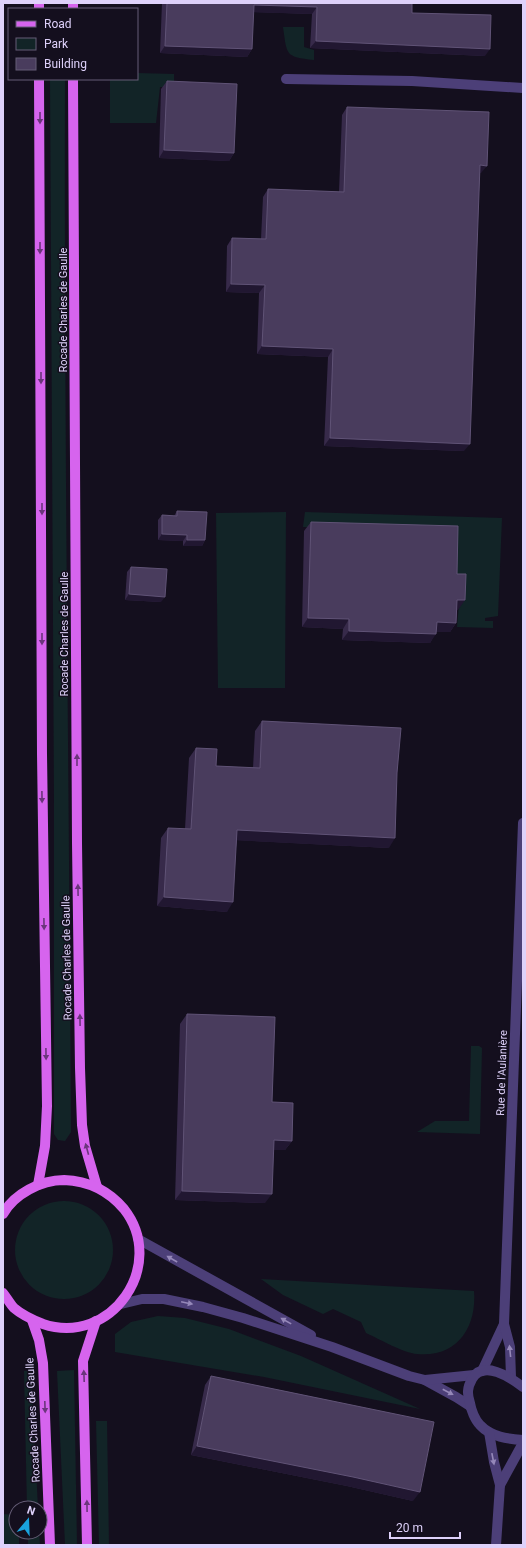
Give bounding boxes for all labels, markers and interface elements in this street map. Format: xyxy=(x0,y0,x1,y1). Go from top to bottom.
legend xyxy=(8,8,138,80)
text: Road xyxy=(44,17,72,31)
text: Park xyxy=(44,37,69,51)
text: Building xyxy=(44,57,87,71)
one-way arrow xyxy=(37,112,43,125)
one-way arrow xyxy=(37,242,43,255)
street label: Rocade Charles de Gaulle xyxy=(57,247,70,372)
one-way arrow xyxy=(38,372,44,385)
one-way arrow xyxy=(39,503,45,516)
street label: Rocade Charles de Gaulle xyxy=(58,571,71,696)
one-way arrow xyxy=(39,633,45,646)
one-way arrow xyxy=(74,753,80,766)
one-way arrow xyxy=(39,791,46,803)
one-way arrow xyxy=(75,883,81,896)
street label: Rocade Charles de Gaulle xyxy=(59,895,75,1021)
one-way arrow xyxy=(41,918,48,930)
one-way arrow xyxy=(77,1013,83,1026)
street label: Rue de l'Aulanière xyxy=(494,1030,510,1116)
one-way arrow xyxy=(43,1048,49,1061)
one-way arrow xyxy=(84,1143,90,1155)
one-way arrow xyxy=(166,1255,178,1262)
one-way arrow xyxy=(180,1301,193,1307)
one-way arrow xyxy=(280,1318,292,1325)
one-way arrow xyxy=(506,1345,513,1357)
street label: Rocade Charles de Gaulle xyxy=(23,1357,43,1483)
one-way arrow xyxy=(81,1369,87,1382)
one-way arrow xyxy=(442,1389,454,1395)
one-way arrow xyxy=(42,1401,48,1414)
one-way arrow xyxy=(491,1452,497,1465)
north arrow xyxy=(8,1500,48,1540)
one-way arrow xyxy=(83,1500,90,1512)
text: N xyxy=(25,1504,37,1519)
scale bar xyxy=(390,1514,460,1540)
text: 20 m xyxy=(396,1521,423,1535)

